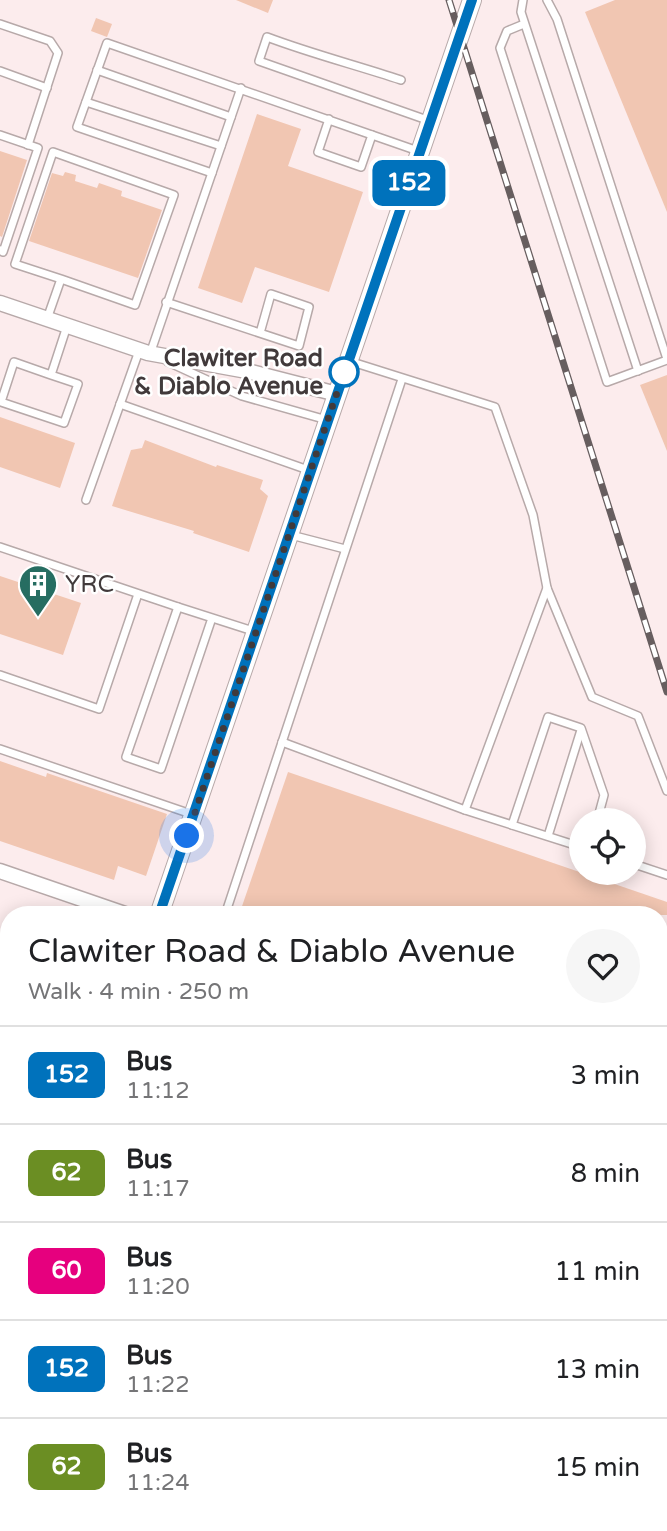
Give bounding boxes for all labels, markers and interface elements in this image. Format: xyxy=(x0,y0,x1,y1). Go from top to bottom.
line badge: 152 xyxy=(369,160,449,206)
text: 152 xyxy=(386,168,432,197)
place label: Clawiter Road & Diablo Avenue xyxy=(134,344,323,401)
marker: Clawiter Road & Diablo Avenue xyxy=(329,357,359,387)
building icon: YRC xyxy=(17,563,59,618)
place label: YRC xyxy=(65,570,114,599)
map controls xyxy=(569,808,646,885)
button: locate xyxy=(569,808,646,885)
your location xyxy=(169,818,204,853)
button: heart xyxy=(566,929,640,1003)
text: Clawiter Road & Diablo Avenue xyxy=(28,932,515,971)
text: Walk · 4 min · 250 m xyxy=(28,978,249,1006)
text: Bus xyxy=(126,1046,172,1077)
text: 152 xyxy=(44,1060,89,1089)
text: 3 min xyxy=(571,1060,640,1091)
text: 11:12 xyxy=(126,1077,190,1105)
text: Bus xyxy=(126,1144,172,1175)
text: 62 xyxy=(51,1158,82,1187)
text: 8 min xyxy=(571,1158,640,1189)
text: 11:17 xyxy=(126,1175,190,1203)
text: Bus xyxy=(126,1242,172,1273)
text: 60 xyxy=(51,1256,82,1285)
text: 11 min xyxy=(554,1256,640,1287)
text: 11:20 xyxy=(126,1273,190,1301)
text: Bus xyxy=(126,1340,172,1371)
text: 152 xyxy=(44,1354,89,1383)
text: 13 min xyxy=(554,1354,640,1385)
text: 11:22 xyxy=(126,1371,190,1399)
text: Bus xyxy=(126,1438,172,1469)
text: 62 xyxy=(51,1452,82,1481)
text: 15 min xyxy=(554,1452,640,1483)
text: 11:24 xyxy=(126,1469,190,1497)

